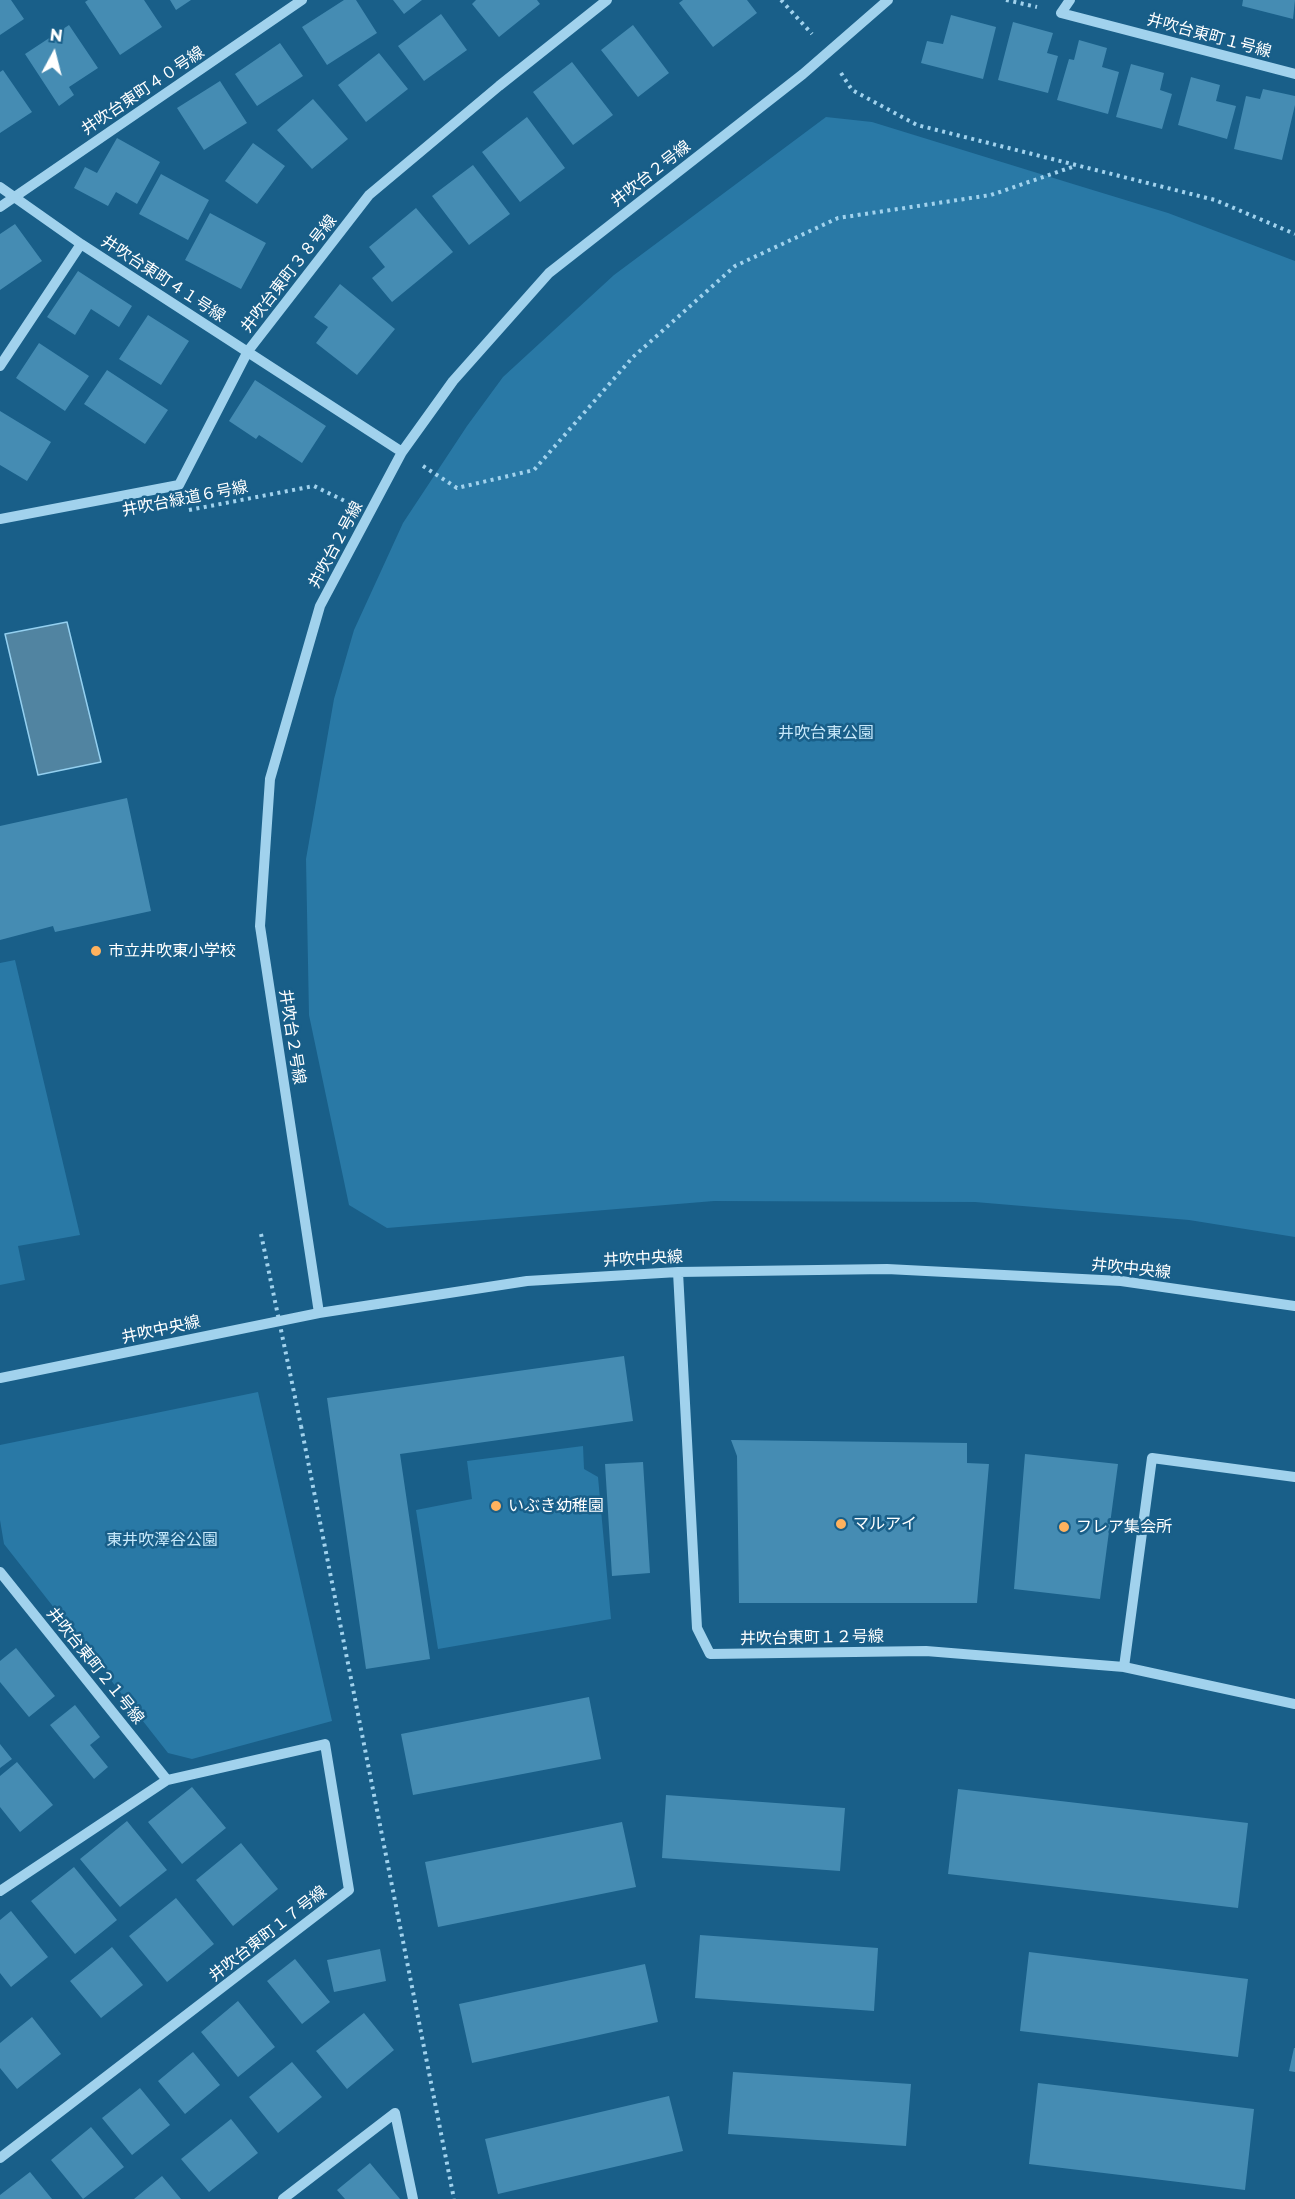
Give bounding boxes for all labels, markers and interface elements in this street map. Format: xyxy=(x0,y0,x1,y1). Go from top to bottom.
street label: 井吹台東町１号線 xyxy=(1145,10,1273,62)
north arrow xyxy=(24,24,84,84)
text: N xyxy=(49,25,64,46)
street label: 井吹台東町４０号線 xyxy=(78,43,208,139)
street label: 井吹台２号線 xyxy=(607,137,695,211)
street label: 井吹台東町３８号線 xyxy=(237,211,341,337)
street label: 井吹台東町４１号線 xyxy=(97,232,229,326)
street label: 井吹台緑道６号線 xyxy=(120,477,250,521)
street label: 井吹台２号線 xyxy=(305,498,367,592)
park label: 井吹台東公園 xyxy=(778,723,874,743)
place label: 市立井吹東小学校 xyxy=(108,941,236,961)
marker: 市立井吹東小学校 xyxy=(89,944,103,958)
street label: 井吹台２号線 xyxy=(275,988,309,1086)
street label: 井吹中央線 xyxy=(603,1247,683,1271)
street label: 井吹中央線 xyxy=(1090,1255,1172,1283)
street label: 井吹中央線 xyxy=(120,1312,202,1348)
place label: いぶき幼稚園 xyxy=(508,1496,604,1516)
marker: いぶき幼稚園 xyxy=(489,1499,503,1513)
place label: マルアイ xyxy=(853,1514,917,1534)
marker: マルアイ xyxy=(834,1517,848,1531)
place label: フレア集会所 xyxy=(1076,1517,1172,1537)
marker: フレア集会所 xyxy=(1057,1520,1071,1534)
park label: 東井吹澤谷公園 xyxy=(106,1530,218,1550)
street label: 井吹台東町２１号線 xyxy=(42,1604,148,1728)
street label: 井吹台東町１２号線 xyxy=(740,1627,884,1649)
street label: 井吹台東町１７号線 xyxy=(205,1882,331,1986)

